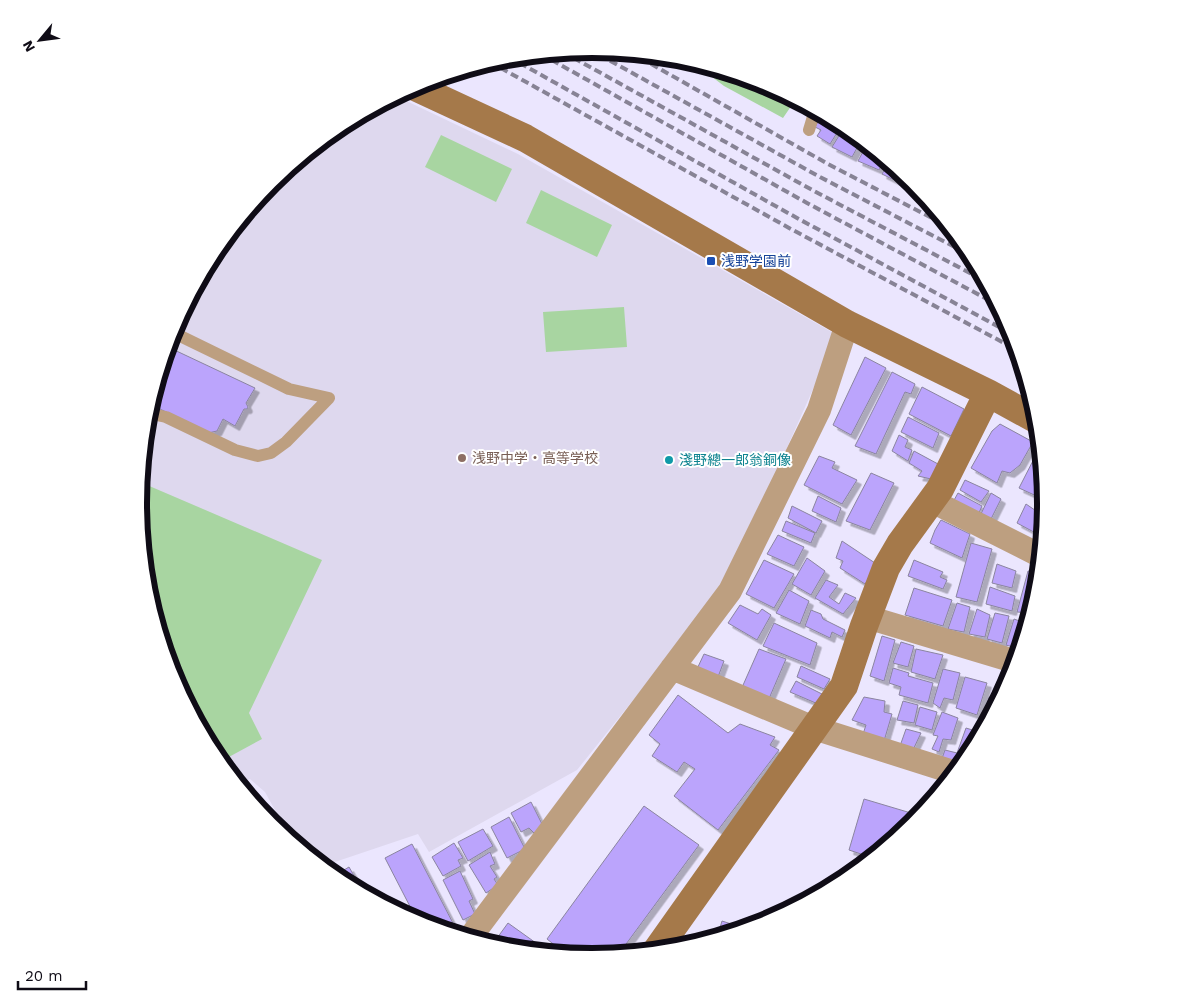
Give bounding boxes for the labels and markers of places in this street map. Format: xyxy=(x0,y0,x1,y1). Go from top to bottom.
place label: 浅野学園前 xyxy=(721,253,791,269)
marker: 浅野学園前 xyxy=(705,255,717,267)
place label: 浅野中学・高等学校 xyxy=(472,450,598,466)
marker: 浅野中学・高等学校 xyxy=(456,452,468,464)
place label: 淺野總一郎翁銅像 xyxy=(679,452,791,468)
marker: 淺野總一郎翁銅像 xyxy=(663,454,675,466)

